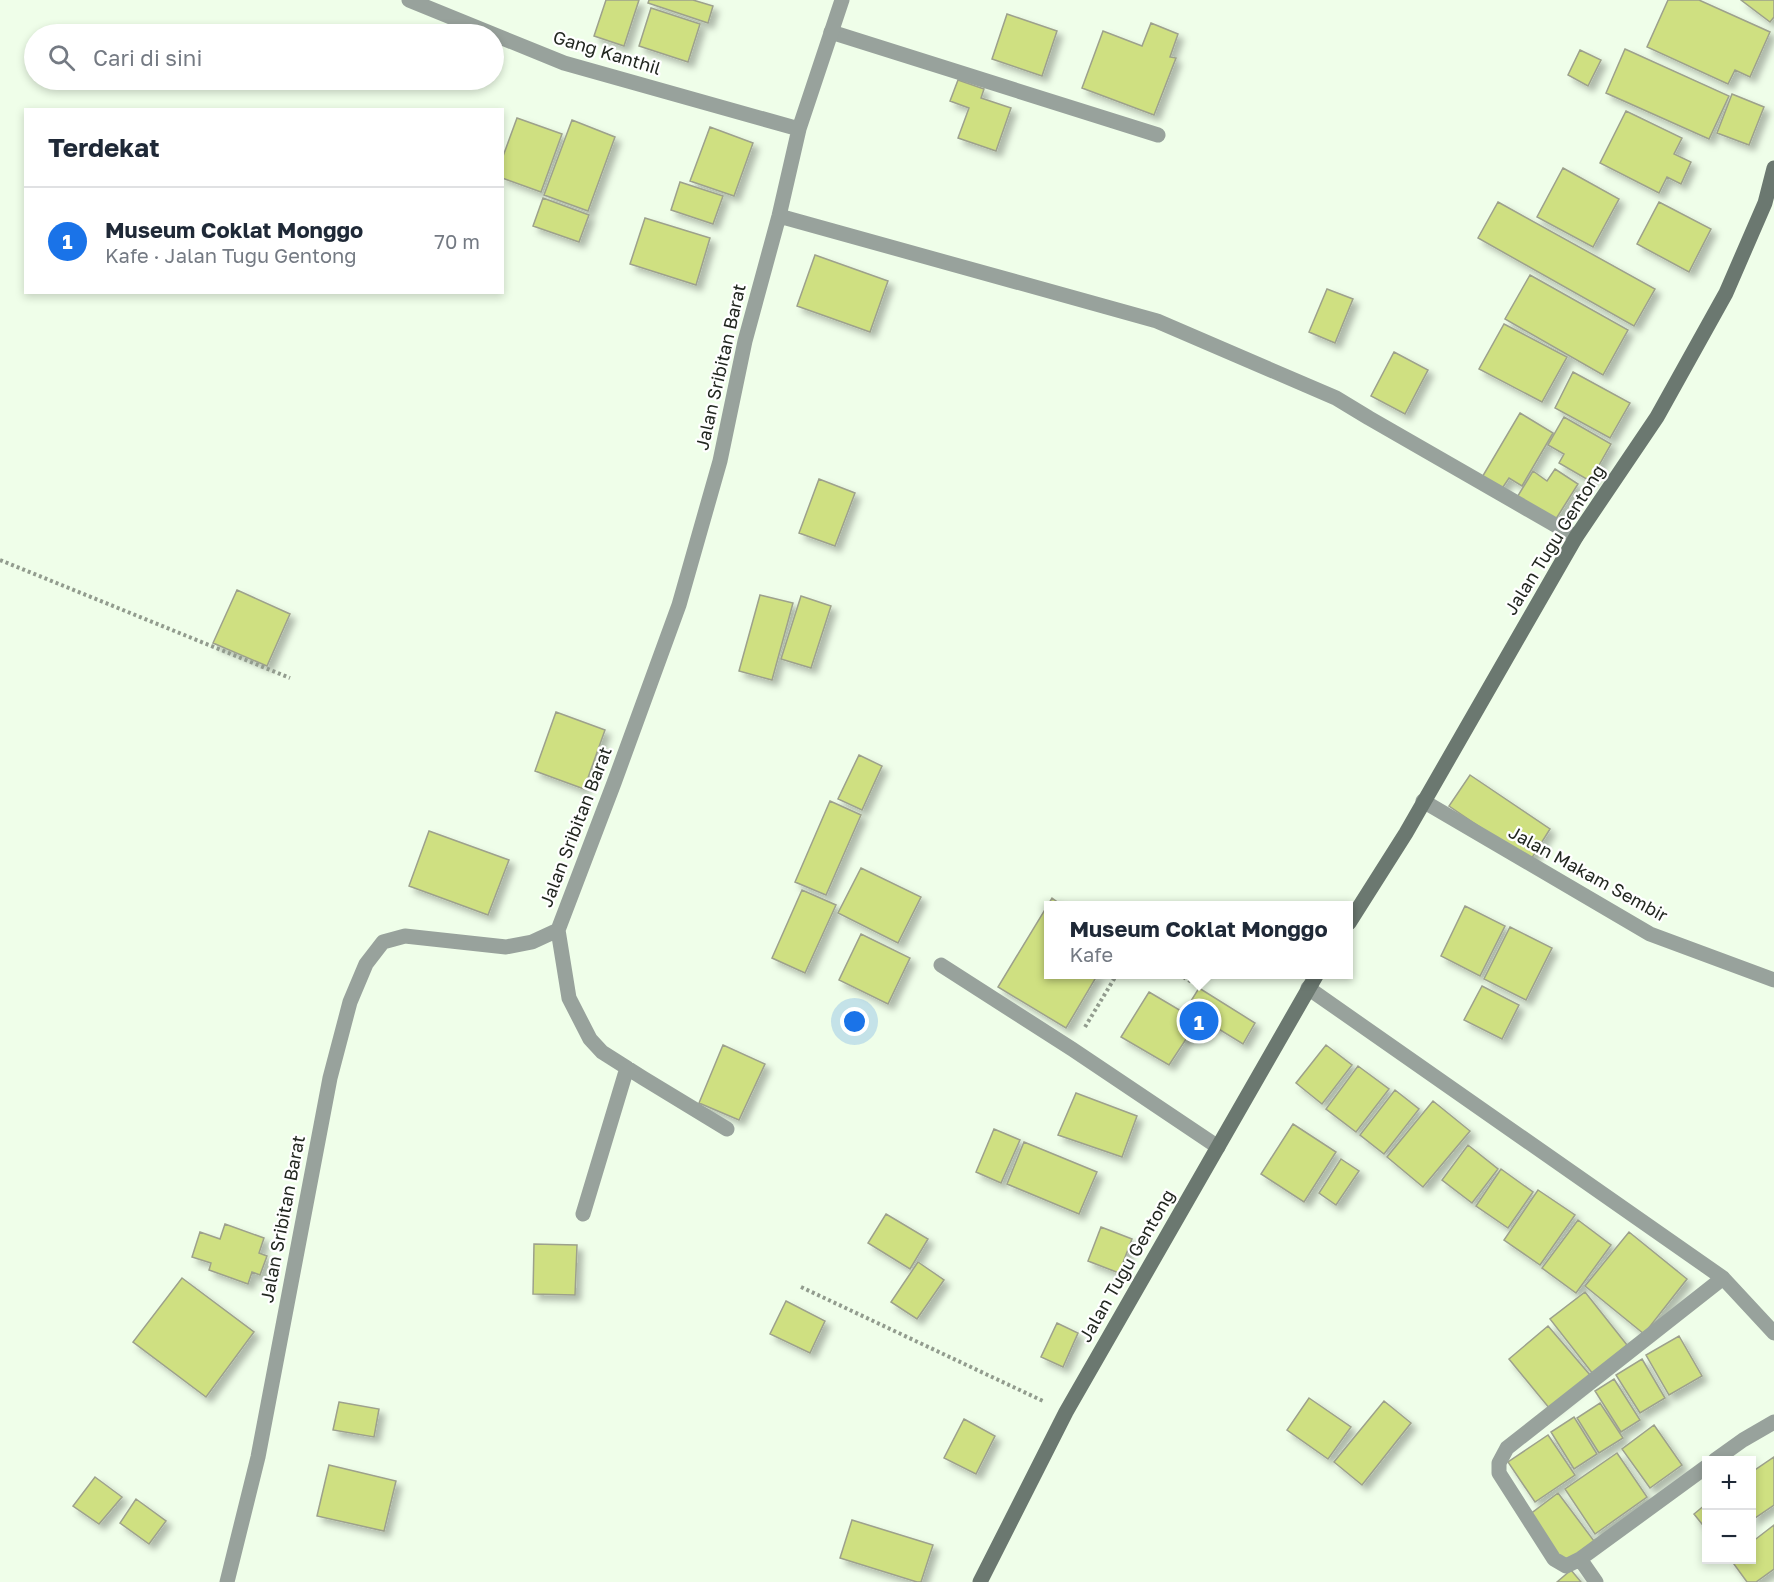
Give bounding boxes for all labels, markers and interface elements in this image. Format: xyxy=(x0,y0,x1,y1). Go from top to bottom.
search box xyxy=(24,24,504,90)
street label: Gang Kanthil xyxy=(551,25,664,79)
icon: search xyxy=(45,41,78,74)
text: Cari di sini xyxy=(93,44,202,71)
text: Terdekat xyxy=(48,132,160,163)
text: Museum Coklat Monggo xyxy=(105,216,363,243)
text: 1 xyxy=(62,229,73,253)
text: 70 m xyxy=(434,229,480,253)
text: Kafe · Jalan Tugu Gentong xyxy=(105,243,357,267)
street label: Jalan Sribitan Barat xyxy=(690,281,750,452)
street label: Jalan Tugu Gentong xyxy=(1499,460,1609,619)
street label: Jalan Sribitan Barat xyxy=(534,743,616,910)
street label: Jalan Makam Sembir xyxy=(1505,820,1672,926)
popup xyxy=(1044,901,1353,979)
text: Museum Coklat Monggo xyxy=(1069,915,1328,942)
text: Kafe xyxy=(1069,942,1113,966)
pin: 1 xyxy=(1180,998,1218,1044)
your location xyxy=(840,1007,869,1036)
street label: Jalan Sribitan Barat xyxy=(255,1133,309,1304)
street label: Jalan Tugu Gentong xyxy=(1073,1185,1179,1346)
map controls xyxy=(1702,1456,1756,1564)
button: + xyxy=(1702,1456,1756,1510)
button: − xyxy=(1702,1510,1756,1564)

